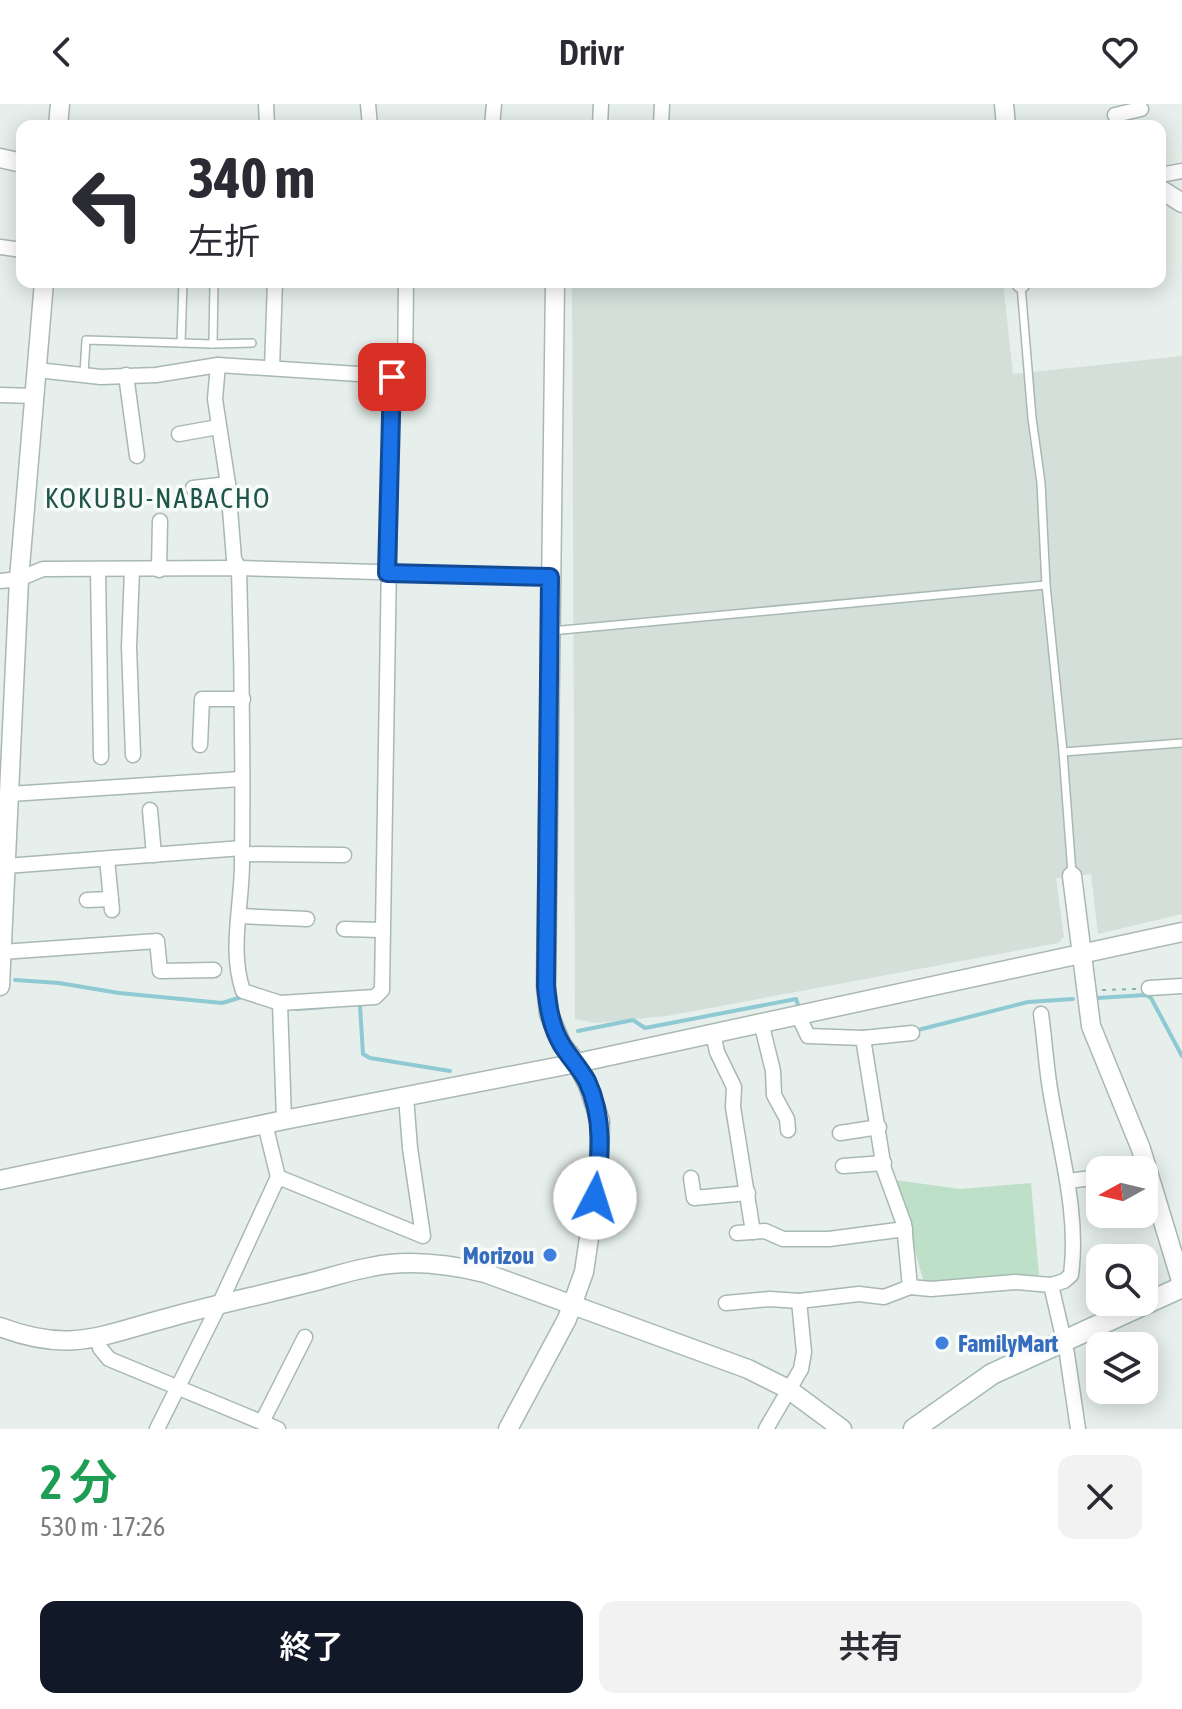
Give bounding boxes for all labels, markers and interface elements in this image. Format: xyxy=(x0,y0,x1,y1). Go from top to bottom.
icon: back xyxy=(40,30,84,74)
icon: heart xyxy=(1098,30,1142,74)
text: Drivr xyxy=(559,31,623,73)
text: 340 m xyxy=(188,146,315,210)
icon: left xyxy=(56,152,160,256)
text: 左折 xyxy=(188,220,260,262)
pin xyxy=(358,343,426,411)
icon: arrive xyxy=(370,355,414,399)
district label: KOKUBU-NABACHO xyxy=(45,482,271,514)
position arrow xyxy=(553,1156,637,1240)
north arrow xyxy=(1086,1156,1158,1228)
map controls xyxy=(1086,1156,1158,1404)
place label: Morizou xyxy=(463,1242,534,1269)
button: search xyxy=(1086,1244,1158,1316)
marker: Morizou xyxy=(541,1246,559,1264)
place label: FamilyMart xyxy=(958,1330,1058,1357)
button: layers xyxy=(1086,1332,1158,1404)
marker: FamilyMart xyxy=(933,1334,951,1352)
text: 2 分 xyxy=(40,1454,117,1509)
button: close xyxy=(1058,1455,1142,1539)
text: 530 m · 17:26 xyxy=(40,1512,165,1542)
button: 終了 xyxy=(40,1601,583,1693)
button: 共有 xyxy=(599,1601,1142,1693)

